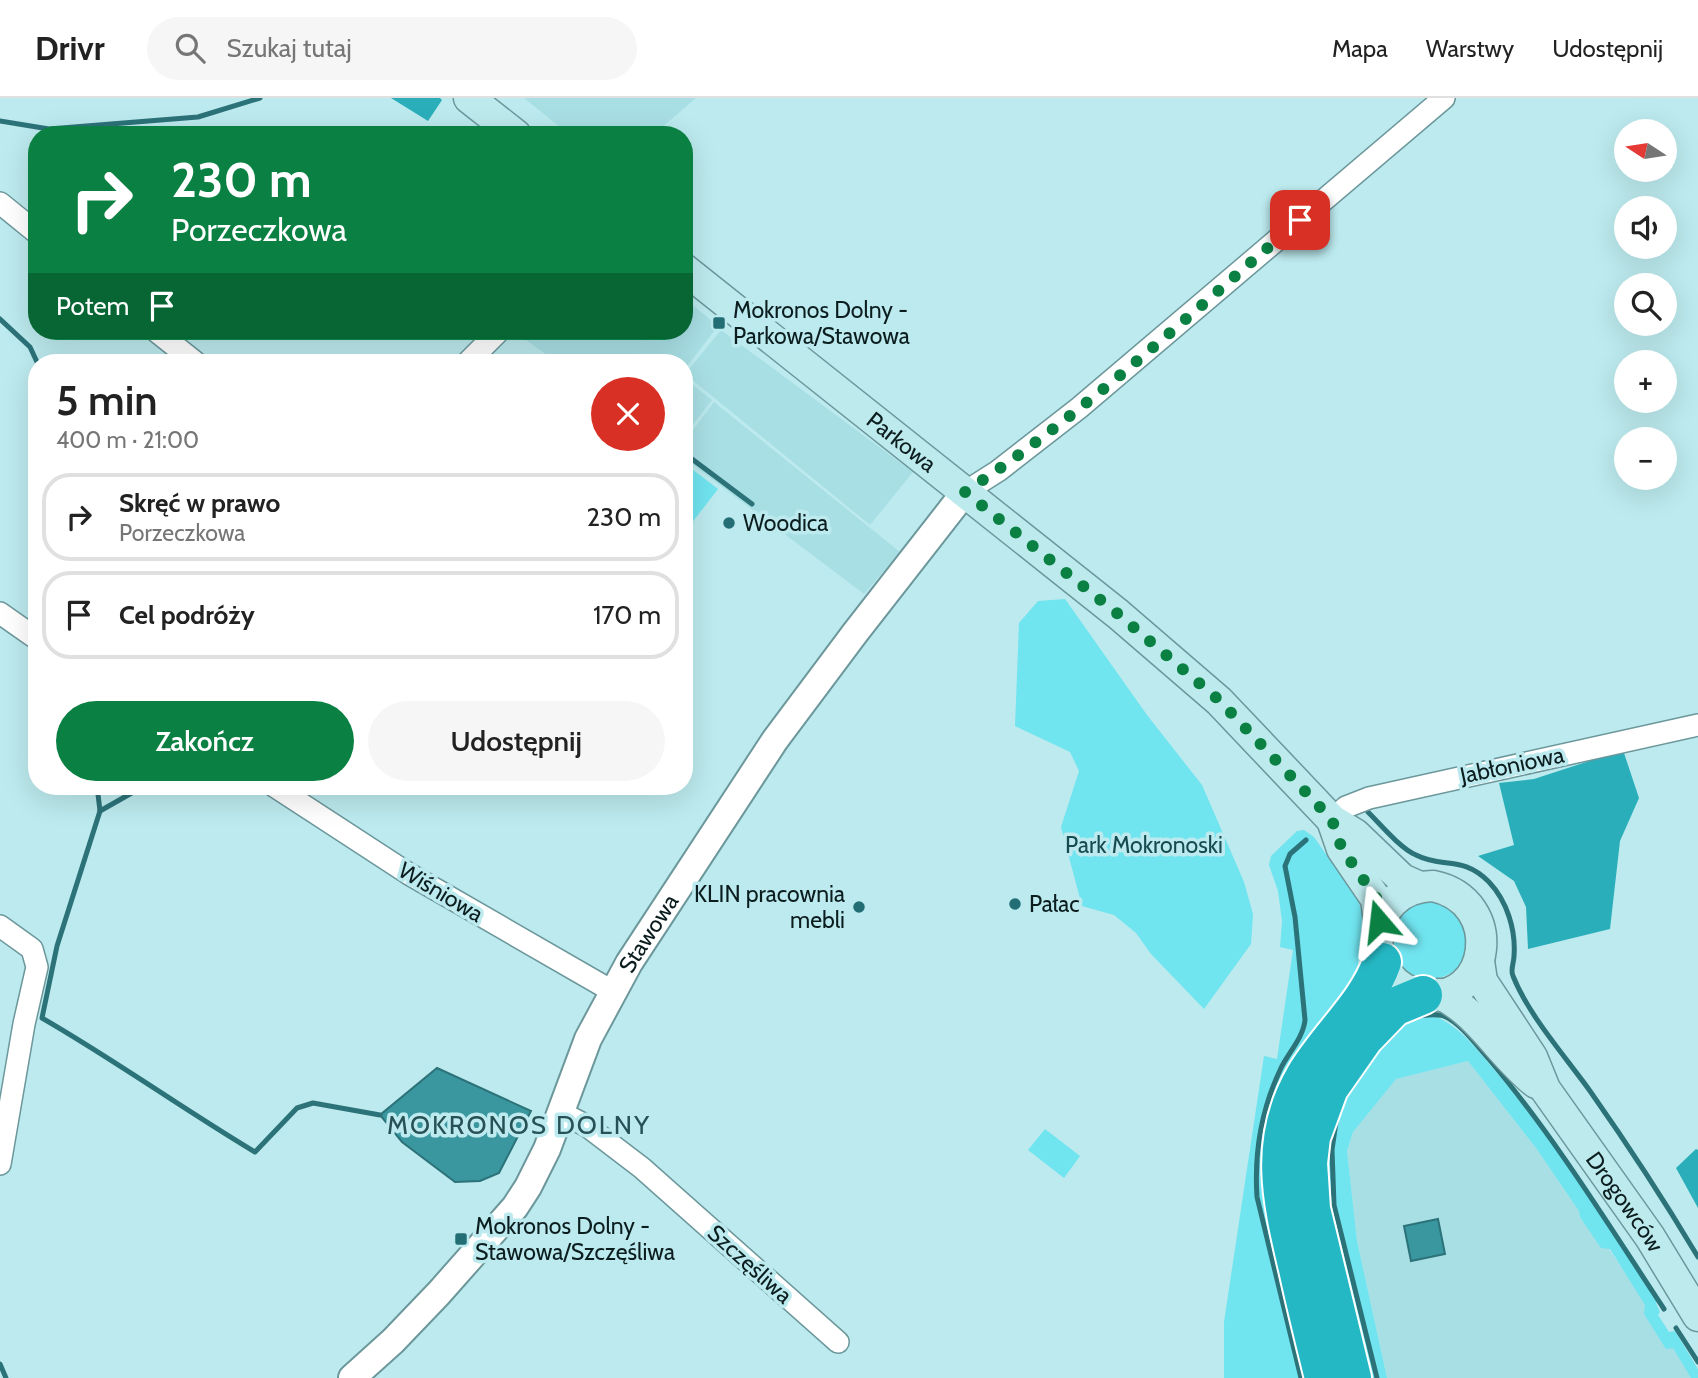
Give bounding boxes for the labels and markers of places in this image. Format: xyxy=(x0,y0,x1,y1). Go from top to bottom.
pin xyxy=(1270,190,1330,250)
place label: Mokronos Dolny - Parkowa/Stawowa xyxy=(733,296,910,350)
marker: Mokronos Dolny - Parkowa/Stawowa xyxy=(711,315,727,331)
place label: Woodica xyxy=(743,509,828,537)
marker: Woodica xyxy=(721,515,737,531)
place label: KLIN pracownia mebli xyxy=(694,880,845,934)
place label: Pałac xyxy=(1029,890,1080,918)
marker: Pałac xyxy=(1007,896,1023,912)
marker: KLIN pracownia mebli xyxy=(851,899,867,915)
place label: Mokronos Dolny - Stawowa/Szczęśliwa xyxy=(475,1212,675,1266)
marker: Mokronos Dolny - Stawowa/Szczęśliwa xyxy=(453,1231,469,1247)

